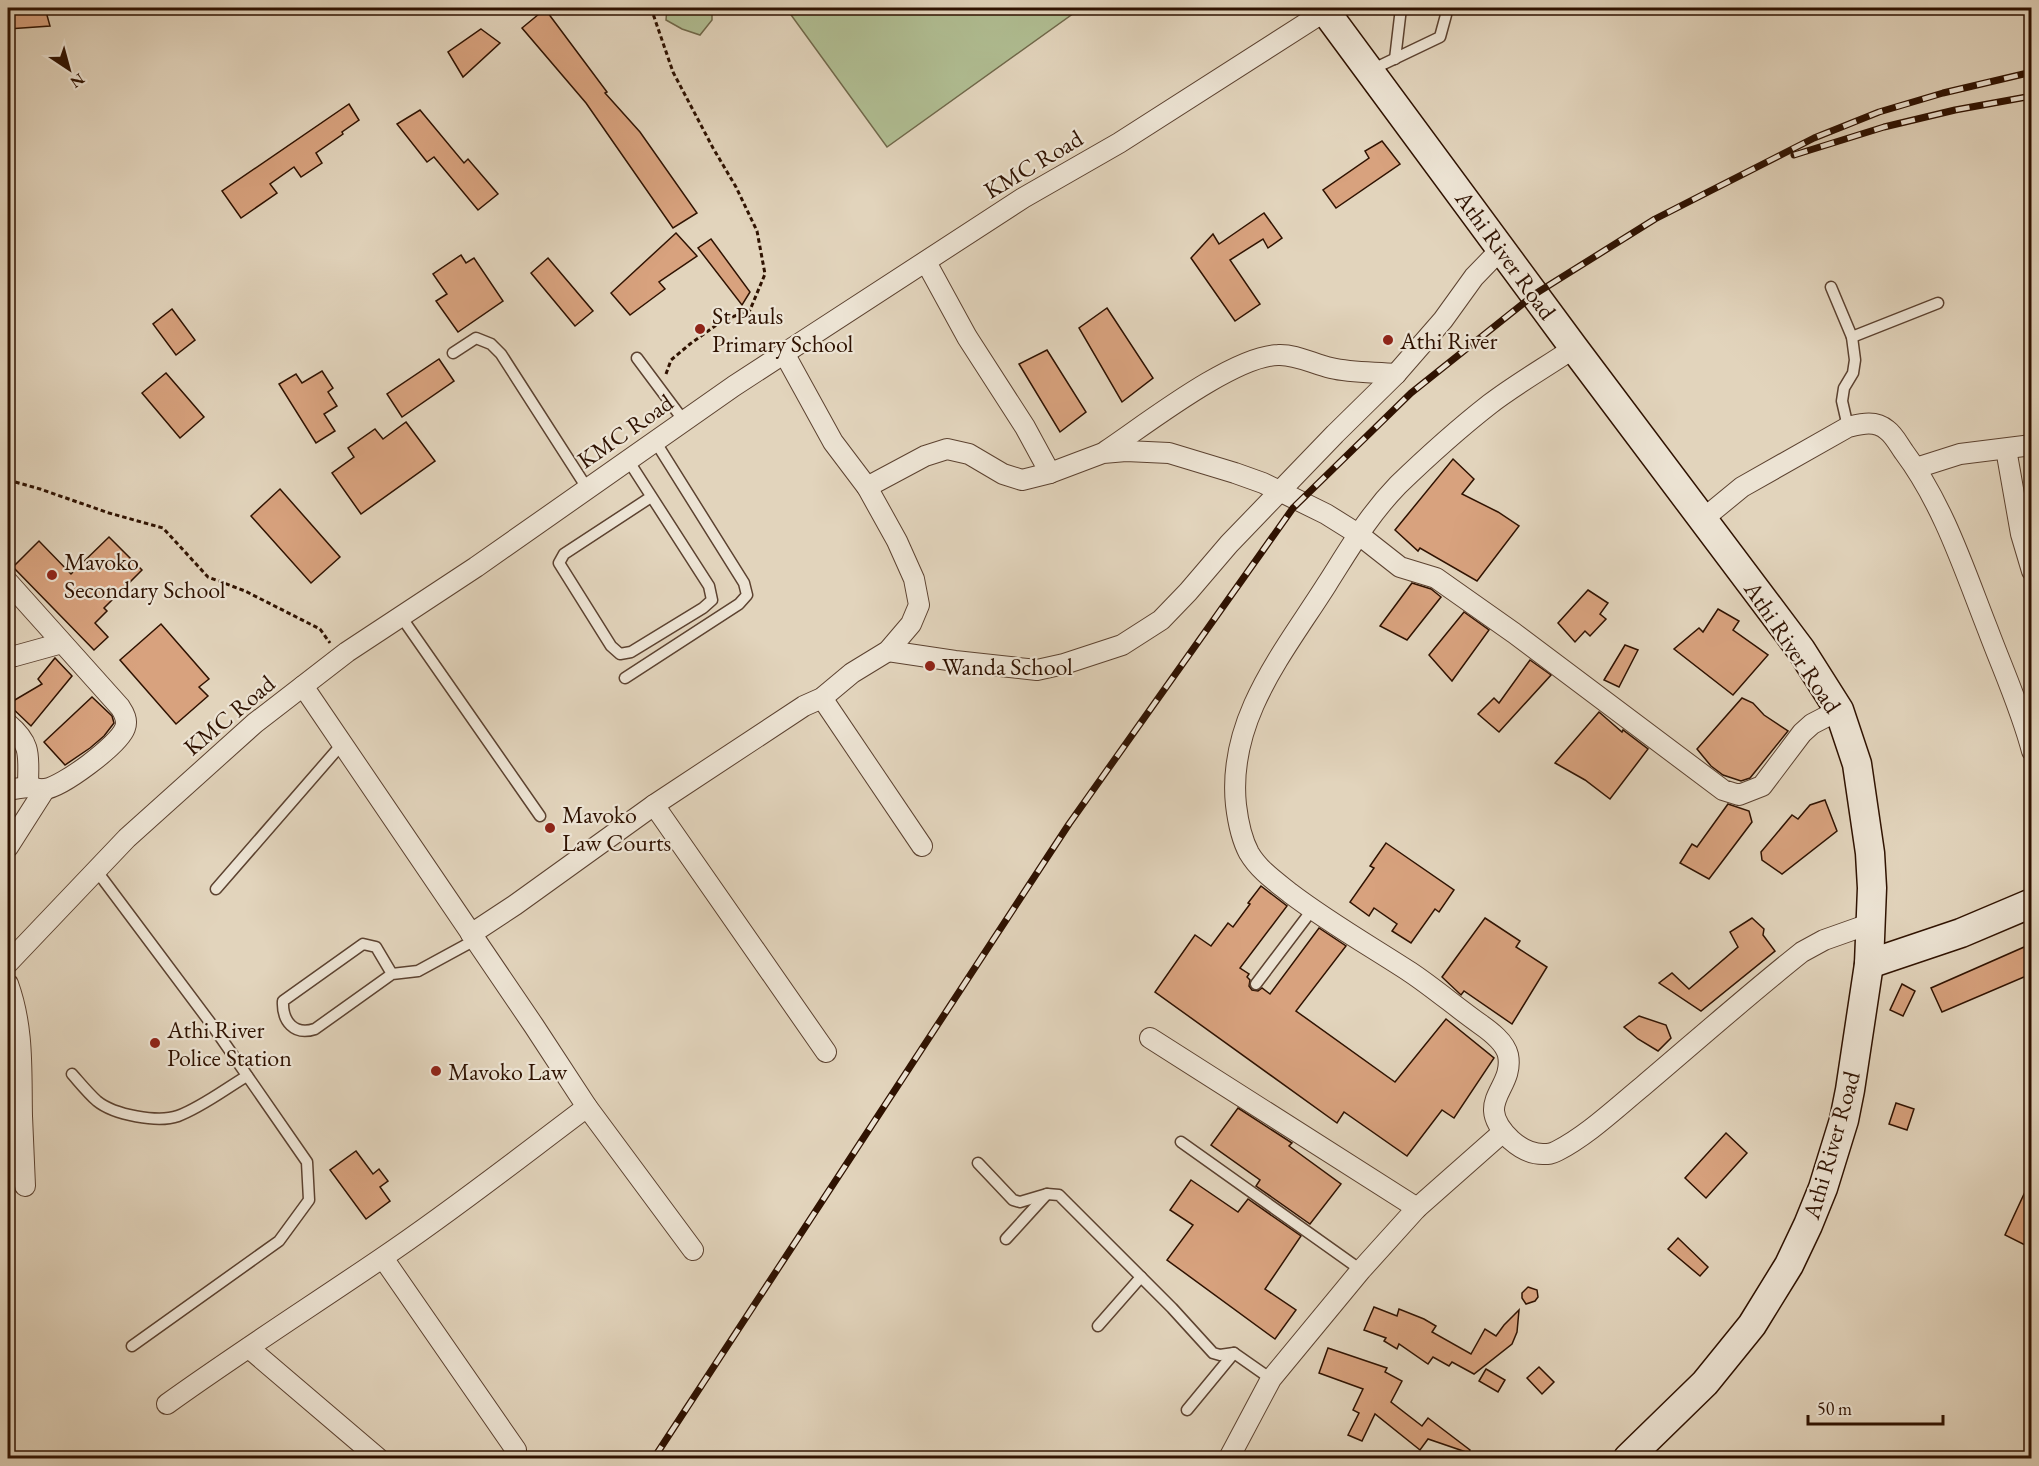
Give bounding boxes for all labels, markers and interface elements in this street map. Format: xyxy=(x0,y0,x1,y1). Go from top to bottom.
north arrow xyxy=(39,39,99,99)
text: N xyxy=(66,68,89,93)
street label: KMC Road xyxy=(978,122,1089,206)
street label: Athi River Road xyxy=(1448,183,1564,326)
place label: St Pauls Primary School xyxy=(712,300,853,359)
marker: St Pauls Primary School xyxy=(693,322,707,336)
place label: Athi River xyxy=(1399,325,1497,356)
marker: Athi River xyxy=(1381,333,1395,347)
street label: KMC Road xyxy=(571,386,680,475)
place label: Mavoko Secondary School xyxy=(64,546,226,605)
marker: Mavoko Secondary School xyxy=(45,568,59,582)
street label: Athi River Road xyxy=(1737,574,1849,720)
place label: Wanda School xyxy=(942,651,1073,682)
marker: Wanda School xyxy=(923,659,937,673)
street label: KMC Road xyxy=(177,667,282,762)
place label: Mavoko Law Courts xyxy=(562,799,671,858)
marker: Mavoko Law Courts xyxy=(543,821,557,835)
place label: Athi River Police Station xyxy=(166,1014,292,1073)
marker: Athi River Police Station xyxy=(148,1036,162,1050)
place label: Mavoko Law xyxy=(448,1056,568,1087)
marker: Mavoko Law xyxy=(429,1064,443,1078)
street label: Athi River Road xyxy=(1795,1067,1867,1224)
scale bar xyxy=(1808,1388,1943,1426)
text: 50 m xyxy=(1817,1397,1852,1420)

